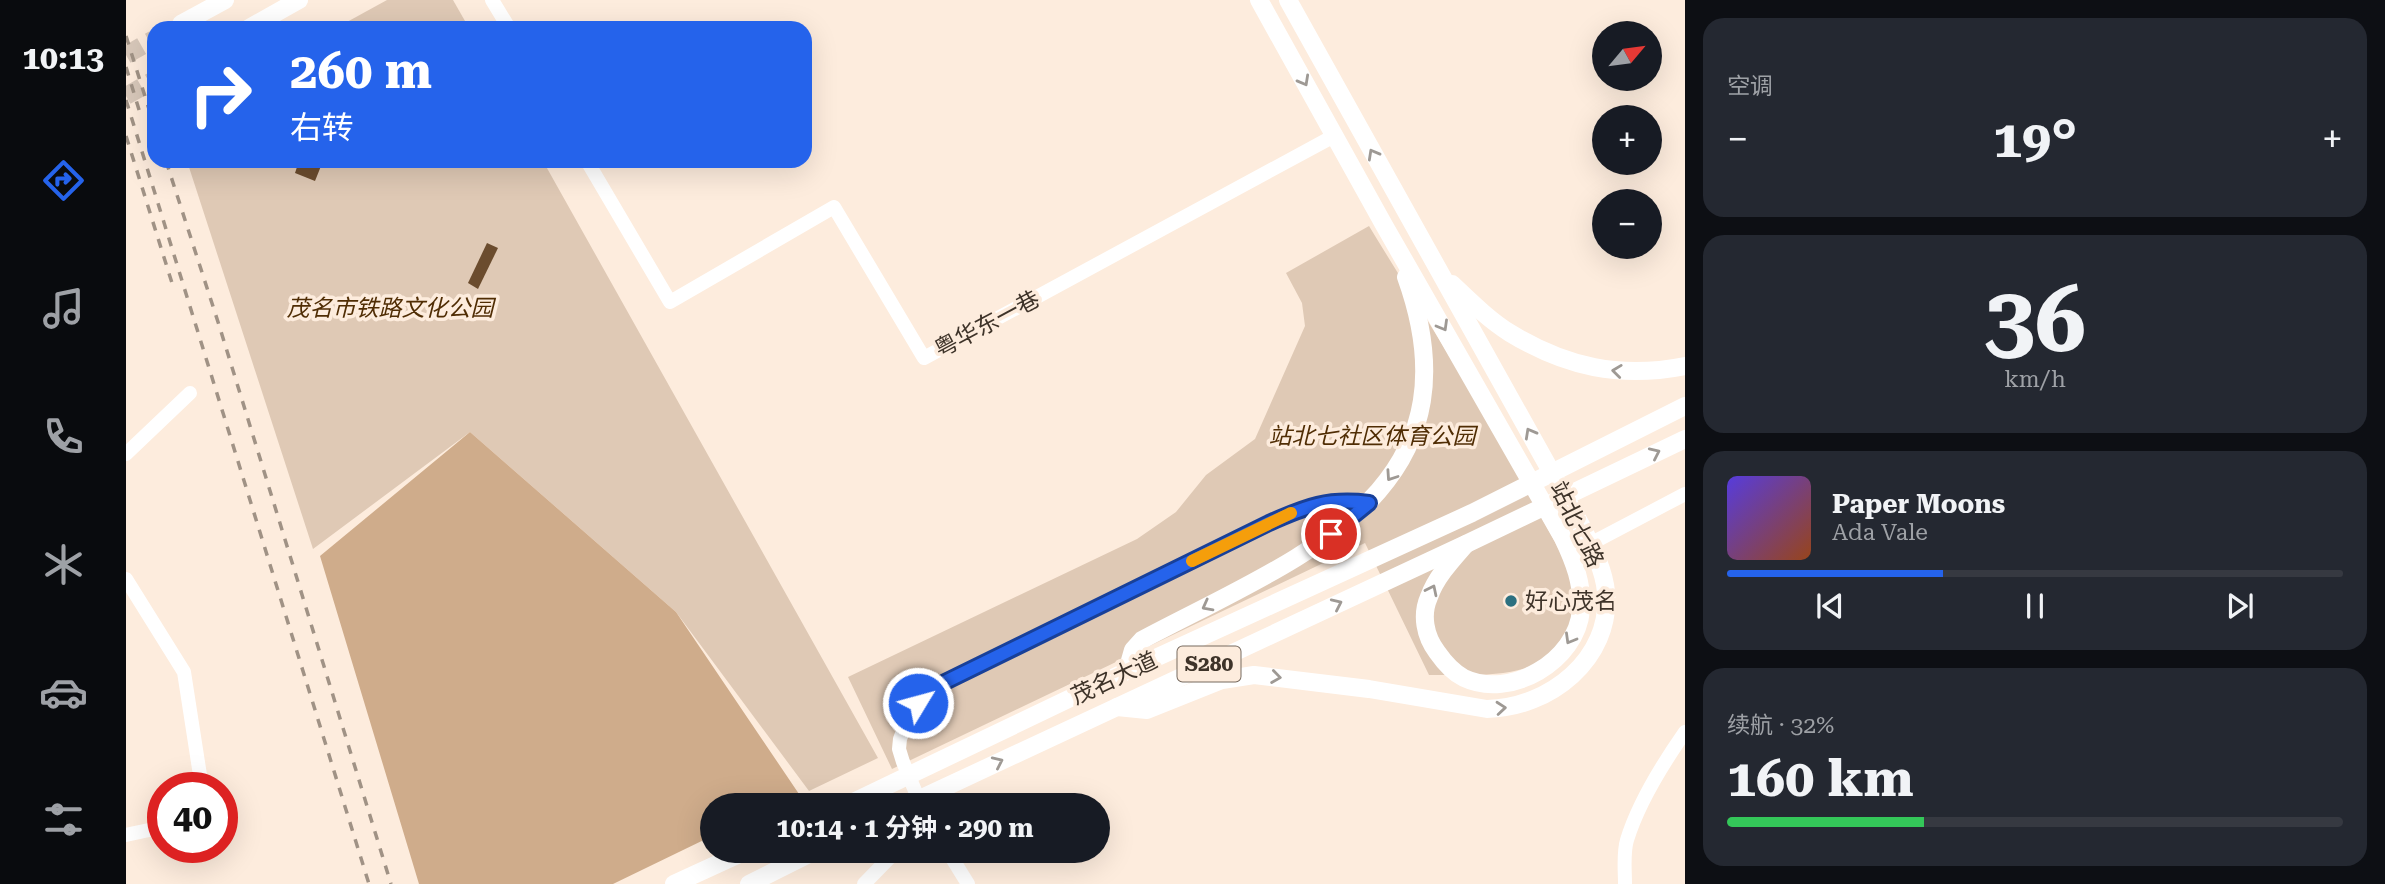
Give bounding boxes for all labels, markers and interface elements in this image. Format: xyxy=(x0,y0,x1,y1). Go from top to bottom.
north arrow xyxy=(1592,21,1662,91)
map controls xyxy=(1592,21,1662,259)
text: 10:13 xyxy=(22,39,104,77)
text: 260 m xyxy=(290,43,432,100)
icon: right xyxy=(175,49,266,140)
text: 空调 xyxy=(1727,73,1773,100)
one-way arrow xyxy=(1296,74,1309,86)
button: + xyxy=(1592,105,1662,175)
text: 右转 xyxy=(290,109,354,147)
text: 19° xyxy=(1993,109,2077,170)
text: − xyxy=(1727,117,1748,161)
text: + xyxy=(2322,117,2343,161)
one-way arrow xyxy=(1368,148,1381,161)
icon: directions xyxy=(39,156,88,205)
button: − xyxy=(1592,189,1662,259)
text: 36 xyxy=(1984,267,2086,373)
icon: music xyxy=(39,284,88,333)
street label: 粤华东一巷 xyxy=(930,286,1044,363)
park label: 茂名市铁路文化公园 xyxy=(287,295,497,322)
one-way arrow xyxy=(1435,319,1448,332)
one-way arrow xyxy=(1611,364,1623,379)
text: km/h xyxy=(2004,366,2066,393)
icon: phone xyxy=(39,412,88,461)
park label: 站北七社区体育公园 xyxy=(1269,423,1479,450)
one-way arrow xyxy=(1525,428,1538,441)
one-way arrow xyxy=(1648,447,1660,461)
one-way arrow xyxy=(1386,468,1399,481)
street label: 站北七路 xyxy=(1544,477,1609,571)
text: Paper Moons xyxy=(1832,489,2005,519)
pin xyxy=(1301,504,1361,564)
icon: arrive xyxy=(1312,515,1350,553)
text: Ada Vale xyxy=(1832,519,1928,546)
icon: climate xyxy=(39,540,88,589)
one-way arrow xyxy=(1424,585,1438,597)
icon: previous xyxy=(1811,587,1849,625)
icon: pause xyxy=(2016,587,2054,625)
icon: next xyxy=(2221,587,2259,625)
place label: 好心茂名 xyxy=(1525,588,1617,615)
marker: 好心茂名 xyxy=(1503,593,1519,609)
one-way arrow xyxy=(1202,597,1214,611)
one-way arrow xyxy=(1330,598,1343,612)
one-way arrow xyxy=(1566,632,1579,645)
road number: S280 xyxy=(1178,646,1240,682)
street label: 茂名大道 xyxy=(1067,647,1162,710)
position arrow xyxy=(881,666,955,740)
icon: car xyxy=(39,668,88,717)
one-way arrow xyxy=(1270,669,1282,684)
one-way arrow xyxy=(1496,701,1507,716)
text: 续航 · 32% xyxy=(1727,712,1834,739)
text: 160 km xyxy=(1727,748,1914,809)
one-way arrow xyxy=(991,756,1003,770)
speed limit sign: 40 xyxy=(147,772,238,863)
icon: filters xyxy=(39,795,88,844)
text: 10:14 · 1 分钟 · 290 m xyxy=(776,813,1034,843)

